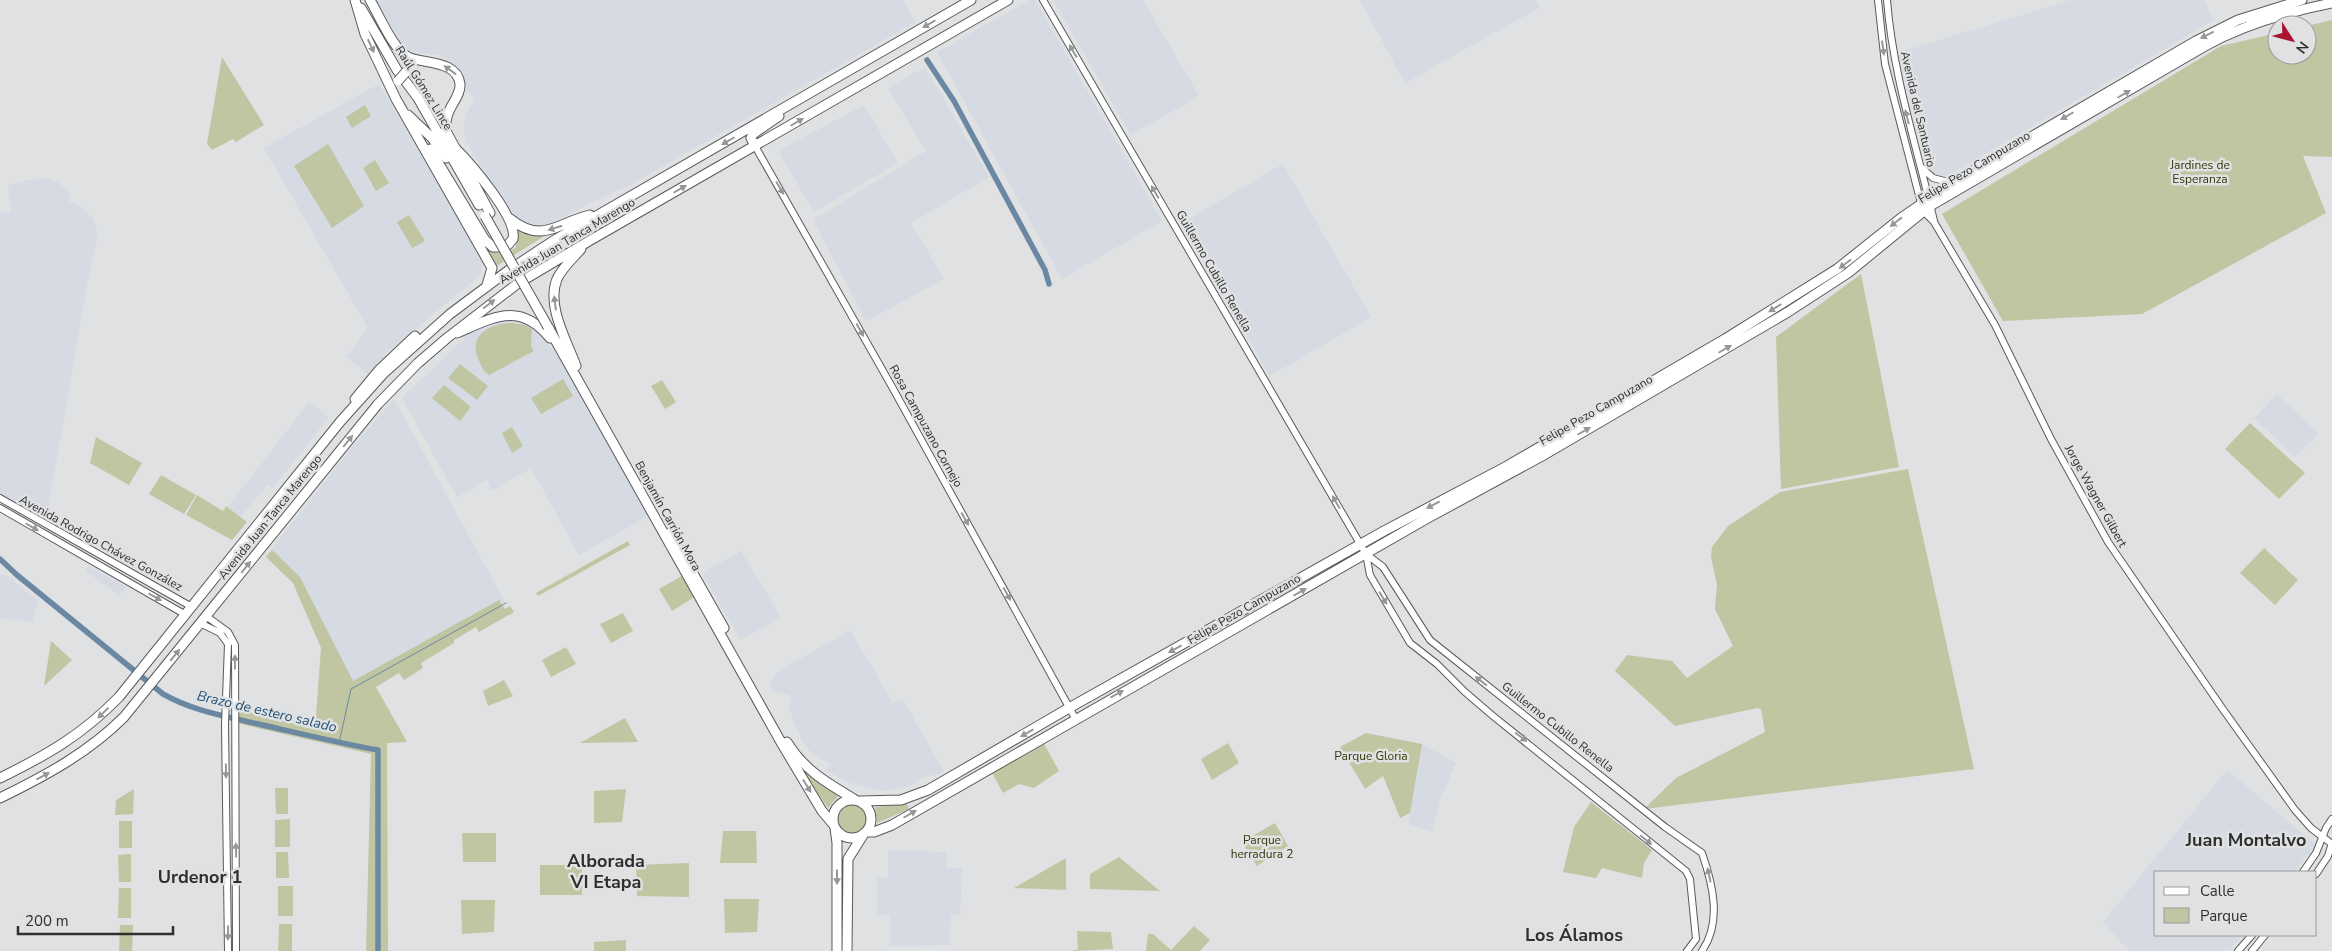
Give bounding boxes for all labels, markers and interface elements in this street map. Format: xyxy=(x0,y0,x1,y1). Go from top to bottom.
north arrow xyxy=(2267,15,2317,65)
one-way arrow xyxy=(922,20,936,29)
one-way arrow xyxy=(2200,31,2215,39)
text: N xyxy=(2291,38,2313,57)
one-way arrow xyxy=(367,39,375,53)
one-way arrow xyxy=(1879,41,1887,57)
street label: Raúl Gómez Lince xyxy=(392,43,456,133)
one-way arrow xyxy=(1068,45,1077,58)
street label: Avenida del Santuario xyxy=(1897,49,1939,169)
one-way arrow xyxy=(443,65,456,75)
one-way arrow xyxy=(2116,90,2131,98)
one-way arrow xyxy=(1903,110,1911,125)
one-way arrow xyxy=(2060,112,2073,121)
one-way arrow xyxy=(791,117,804,126)
street label: Felipe Pezo Campuzano xyxy=(1915,127,2033,207)
one-way arrow xyxy=(721,136,734,145)
park label: Jardines de Esperanza xyxy=(2169,157,2230,187)
one-way arrow xyxy=(775,182,784,195)
one-way arrow xyxy=(673,184,687,193)
one-way arrow xyxy=(1150,185,1159,198)
street label: Avenida Juan Tanca Marengo xyxy=(496,194,638,288)
street label: Guillermo Cubillo Renella xyxy=(1173,207,1255,335)
one-way arrow xyxy=(1889,217,1902,228)
one-way arrow xyxy=(547,225,562,233)
one-way arrow xyxy=(1839,258,1852,269)
one-way arrow xyxy=(551,295,559,311)
one-way arrow xyxy=(482,299,496,309)
one-way arrow xyxy=(1769,303,1782,312)
one-way arrow xyxy=(855,323,864,336)
one-way arrow xyxy=(1718,345,1731,354)
street label: Rosa Campuzano Cornejo xyxy=(886,362,967,490)
street label: Felipe Pezo Campuzano xyxy=(1537,371,1656,449)
one-way arrow xyxy=(1578,427,1591,436)
one-way arrow xyxy=(342,434,353,447)
street label: Jorge Wagner Gilbert xyxy=(2061,441,2131,551)
street label: Avenida Juan Tanca Marengo xyxy=(215,451,326,583)
street label: Benjamín Carrión Mora xyxy=(631,458,705,574)
street label: Avenida Rodrigo Chávez González xyxy=(17,491,186,595)
one-way arrow xyxy=(1331,496,1340,509)
one-way arrow xyxy=(1426,501,1440,509)
one-way arrow xyxy=(961,512,970,526)
one-way arrow xyxy=(26,522,39,531)
one-way arrow xyxy=(240,561,251,574)
street label: Felipe Pezo Campuzano xyxy=(1185,570,1304,648)
one-way arrow xyxy=(1003,587,1011,601)
one-way arrow xyxy=(1292,588,1307,596)
one-way arrow xyxy=(1379,592,1388,605)
one-way arrow xyxy=(147,593,162,601)
one-way arrow xyxy=(1168,645,1182,653)
one-way arrow xyxy=(170,649,181,662)
one-way arrow xyxy=(231,653,239,669)
one-way arrow xyxy=(1475,676,1488,687)
street label: Guillermo Cubillo Renella xyxy=(1499,678,1617,776)
water label: Brazo de estero salado xyxy=(195,686,339,737)
one-way arrow xyxy=(1111,690,1124,699)
one-way arrow xyxy=(97,707,109,719)
one-way arrow xyxy=(1020,728,1033,737)
one-way arrow xyxy=(1514,732,1528,742)
park label: Parque Gloria xyxy=(1334,748,1408,764)
one-way arrow xyxy=(222,763,230,779)
one-way arrow xyxy=(36,772,51,780)
one-way arrow xyxy=(802,780,812,793)
one-way arrow xyxy=(904,809,917,818)
district label: Juan Montalvo xyxy=(2185,828,2306,852)
park label: Parque herradura 2 xyxy=(1231,832,1293,862)
one-way arrow xyxy=(1639,835,1652,846)
one-way arrow xyxy=(232,842,240,858)
district label: Alborada VI Etapa xyxy=(567,849,645,894)
district label: Urdenor 1 xyxy=(158,865,242,889)
one-way arrow xyxy=(1704,866,1712,882)
one-way arrow xyxy=(833,869,841,885)
legend xyxy=(2154,871,2317,936)
text: Calle xyxy=(2200,881,2235,901)
scale bar xyxy=(18,904,172,936)
text: Parque xyxy=(2200,906,2248,926)
text: 200 m xyxy=(25,911,69,931)
district label: Los Álamos xyxy=(1525,923,1623,947)
one-way arrow xyxy=(224,925,232,941)

